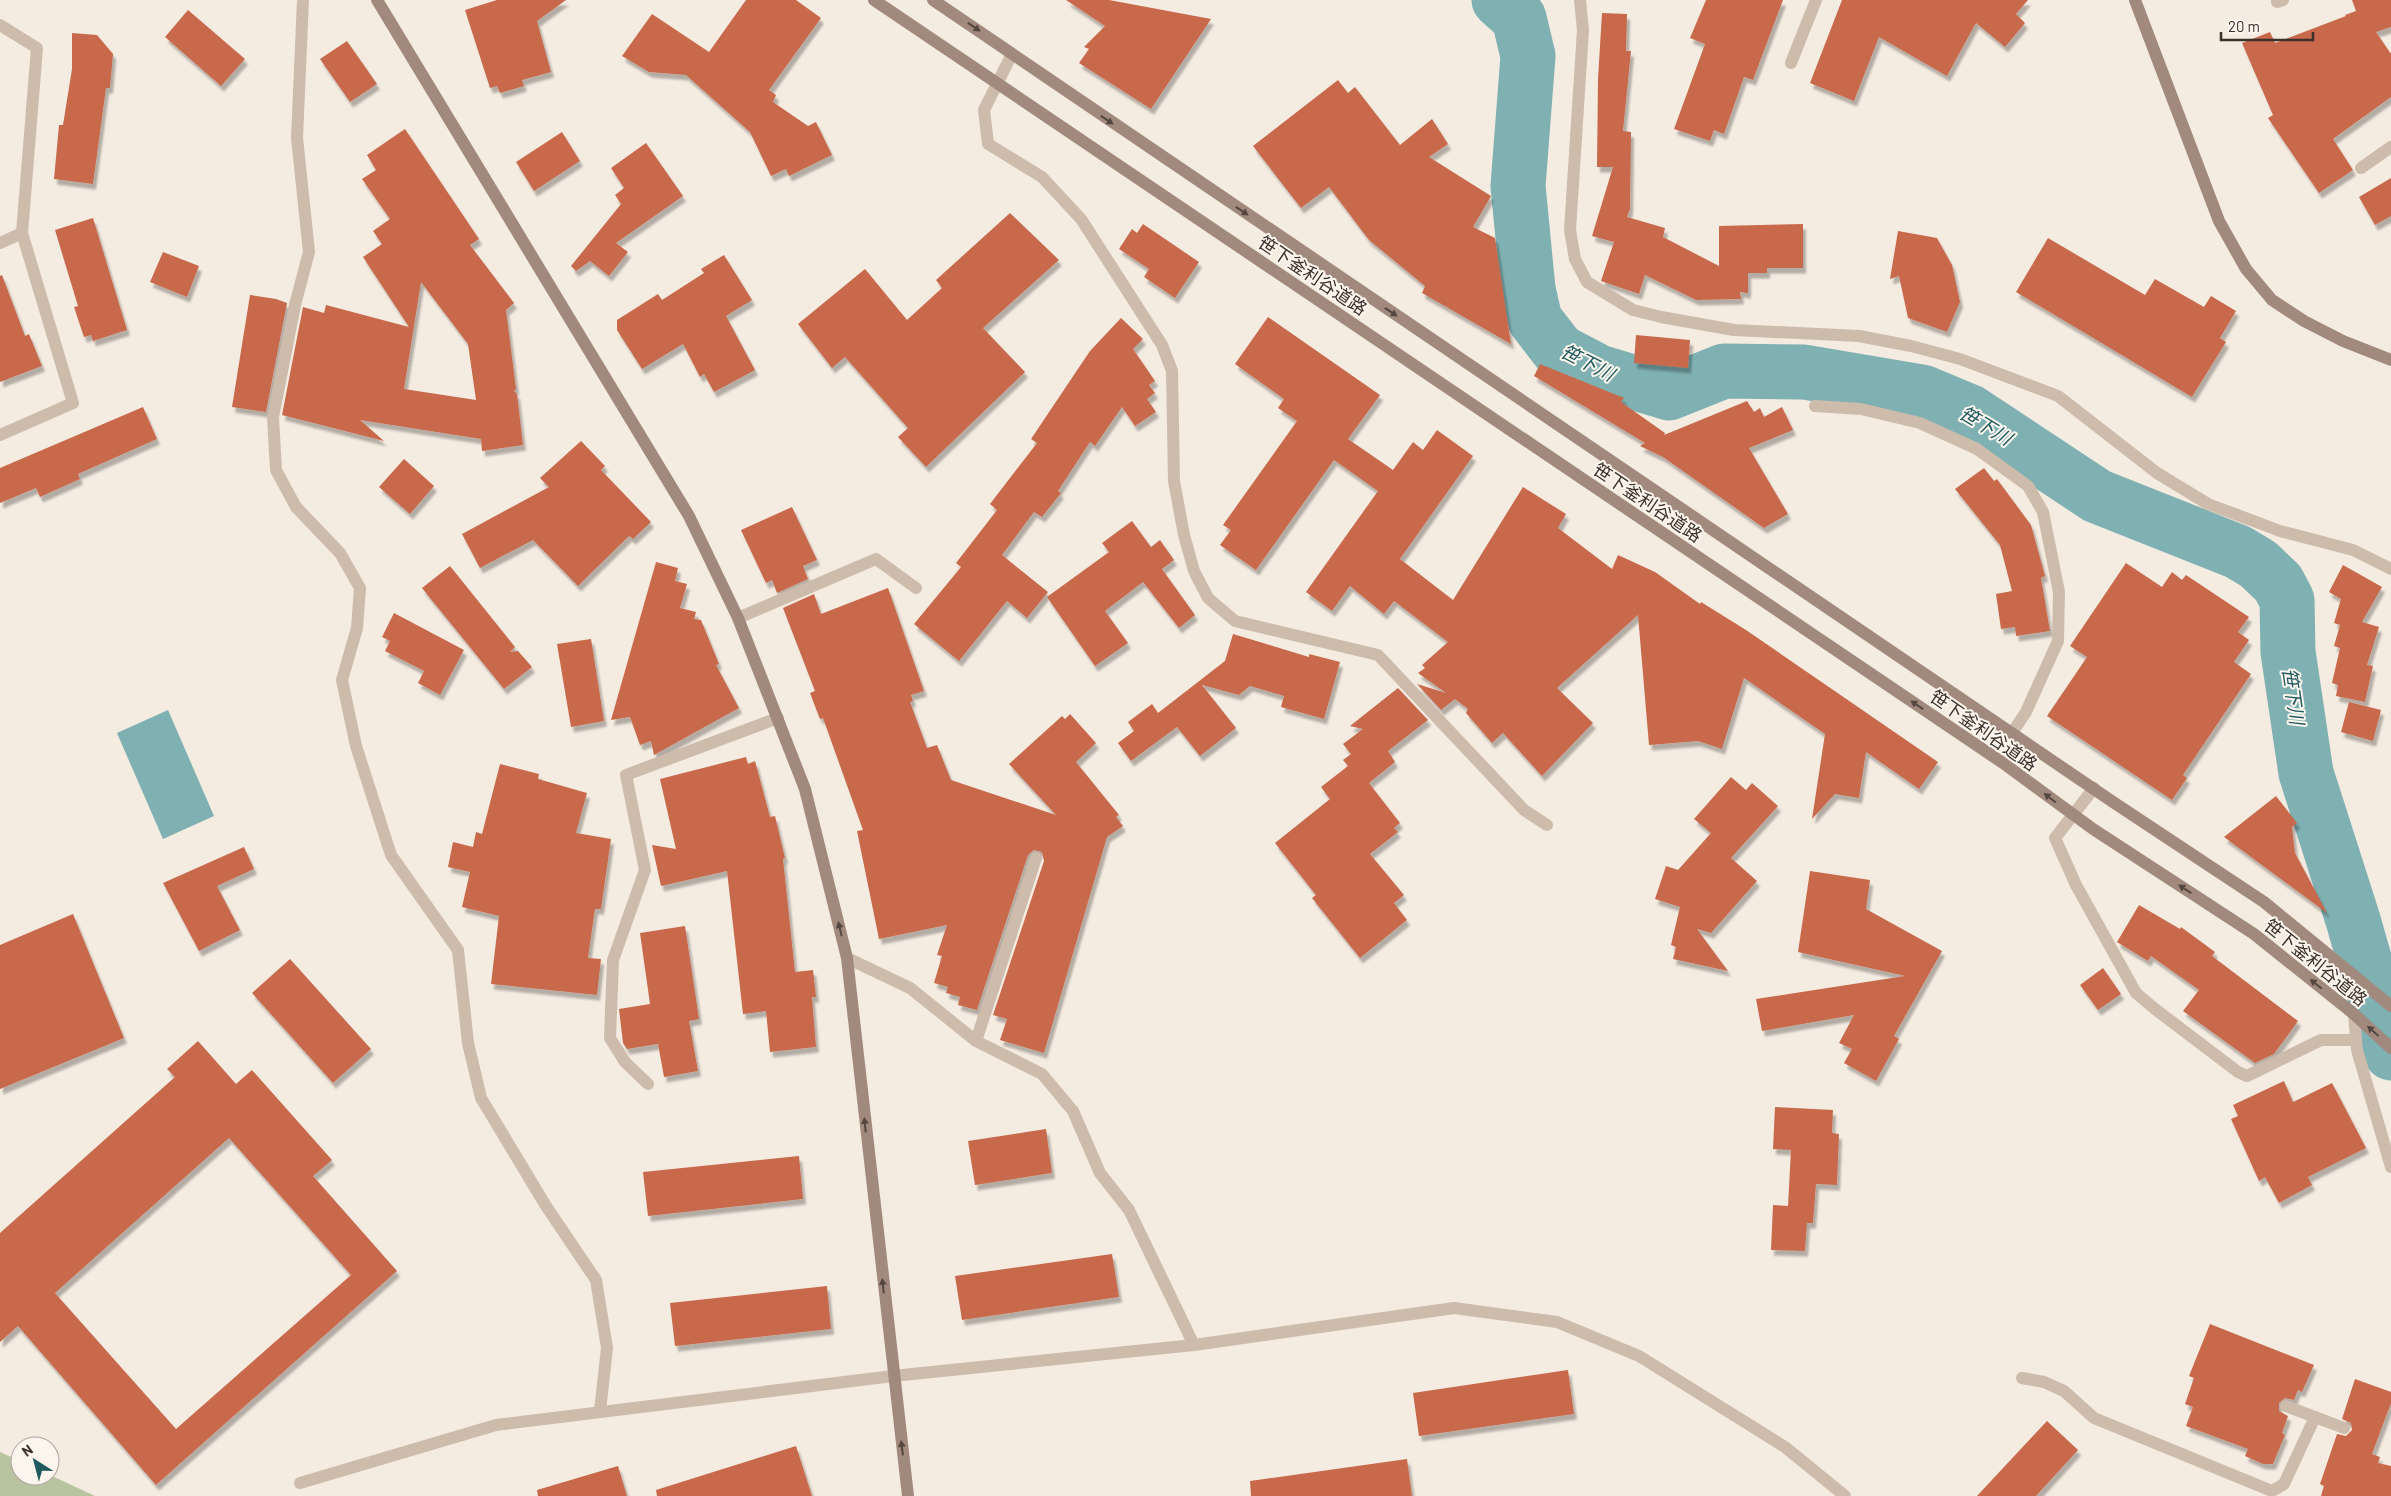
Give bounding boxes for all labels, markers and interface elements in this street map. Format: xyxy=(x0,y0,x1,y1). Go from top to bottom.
scale bar xyxy=(2221,10,2314,42)
text: 20 m xyxy=(2228,17,2260,35)
one-way arrow xyxy=(967,22,980,32)
one-way arrow xyxy=(1101,115,1114,125)
one-way arrow xyxy=(1235,206,1249,216)
street label: 笹下釜利谷道路 xyxy=(1255,231,1371,319)
one-way arrow xyxy=(1384,307,1398,317)
water label: 笹下川 xyxy=(1557,339,1620,386)
water label: 笹下川 xyxy=(1956,400,2018,451)
street label: 笹下釜利谷道路 xyxy=(1590,458,1706,546)
water label: 笹下川 xyxy=(2279,666,2310,728)
street label: 笹下釜利谷道路 xyxy=(1926,685,2042,775)
one-way arrow xyxy=(1910,700,1924,710)
one-way arrow xyxy=(2043,793,2057,803)
one-way arrow xyxy=(2178,884,2192,893)
street label: 笹下釜利谷道路 xyxy=(2260,914,2372,1010)
one-way arrow xyxy=(836,921,844,936)
one-way arrow xyxy=(2310,978,2323,989)
one-way arrow xyxy=(2367,1025,2379,1037)
one-way arrow xyxy=(861,1116,869,1132)
one-way arrow xyxy=(879,1278,887,1294)
north arrow xyxy=(10,1436,60,1486)
one-way arrow xyxy=(898,1439,906,1455)
text: N xyxy=(18,1440,36,1460)

